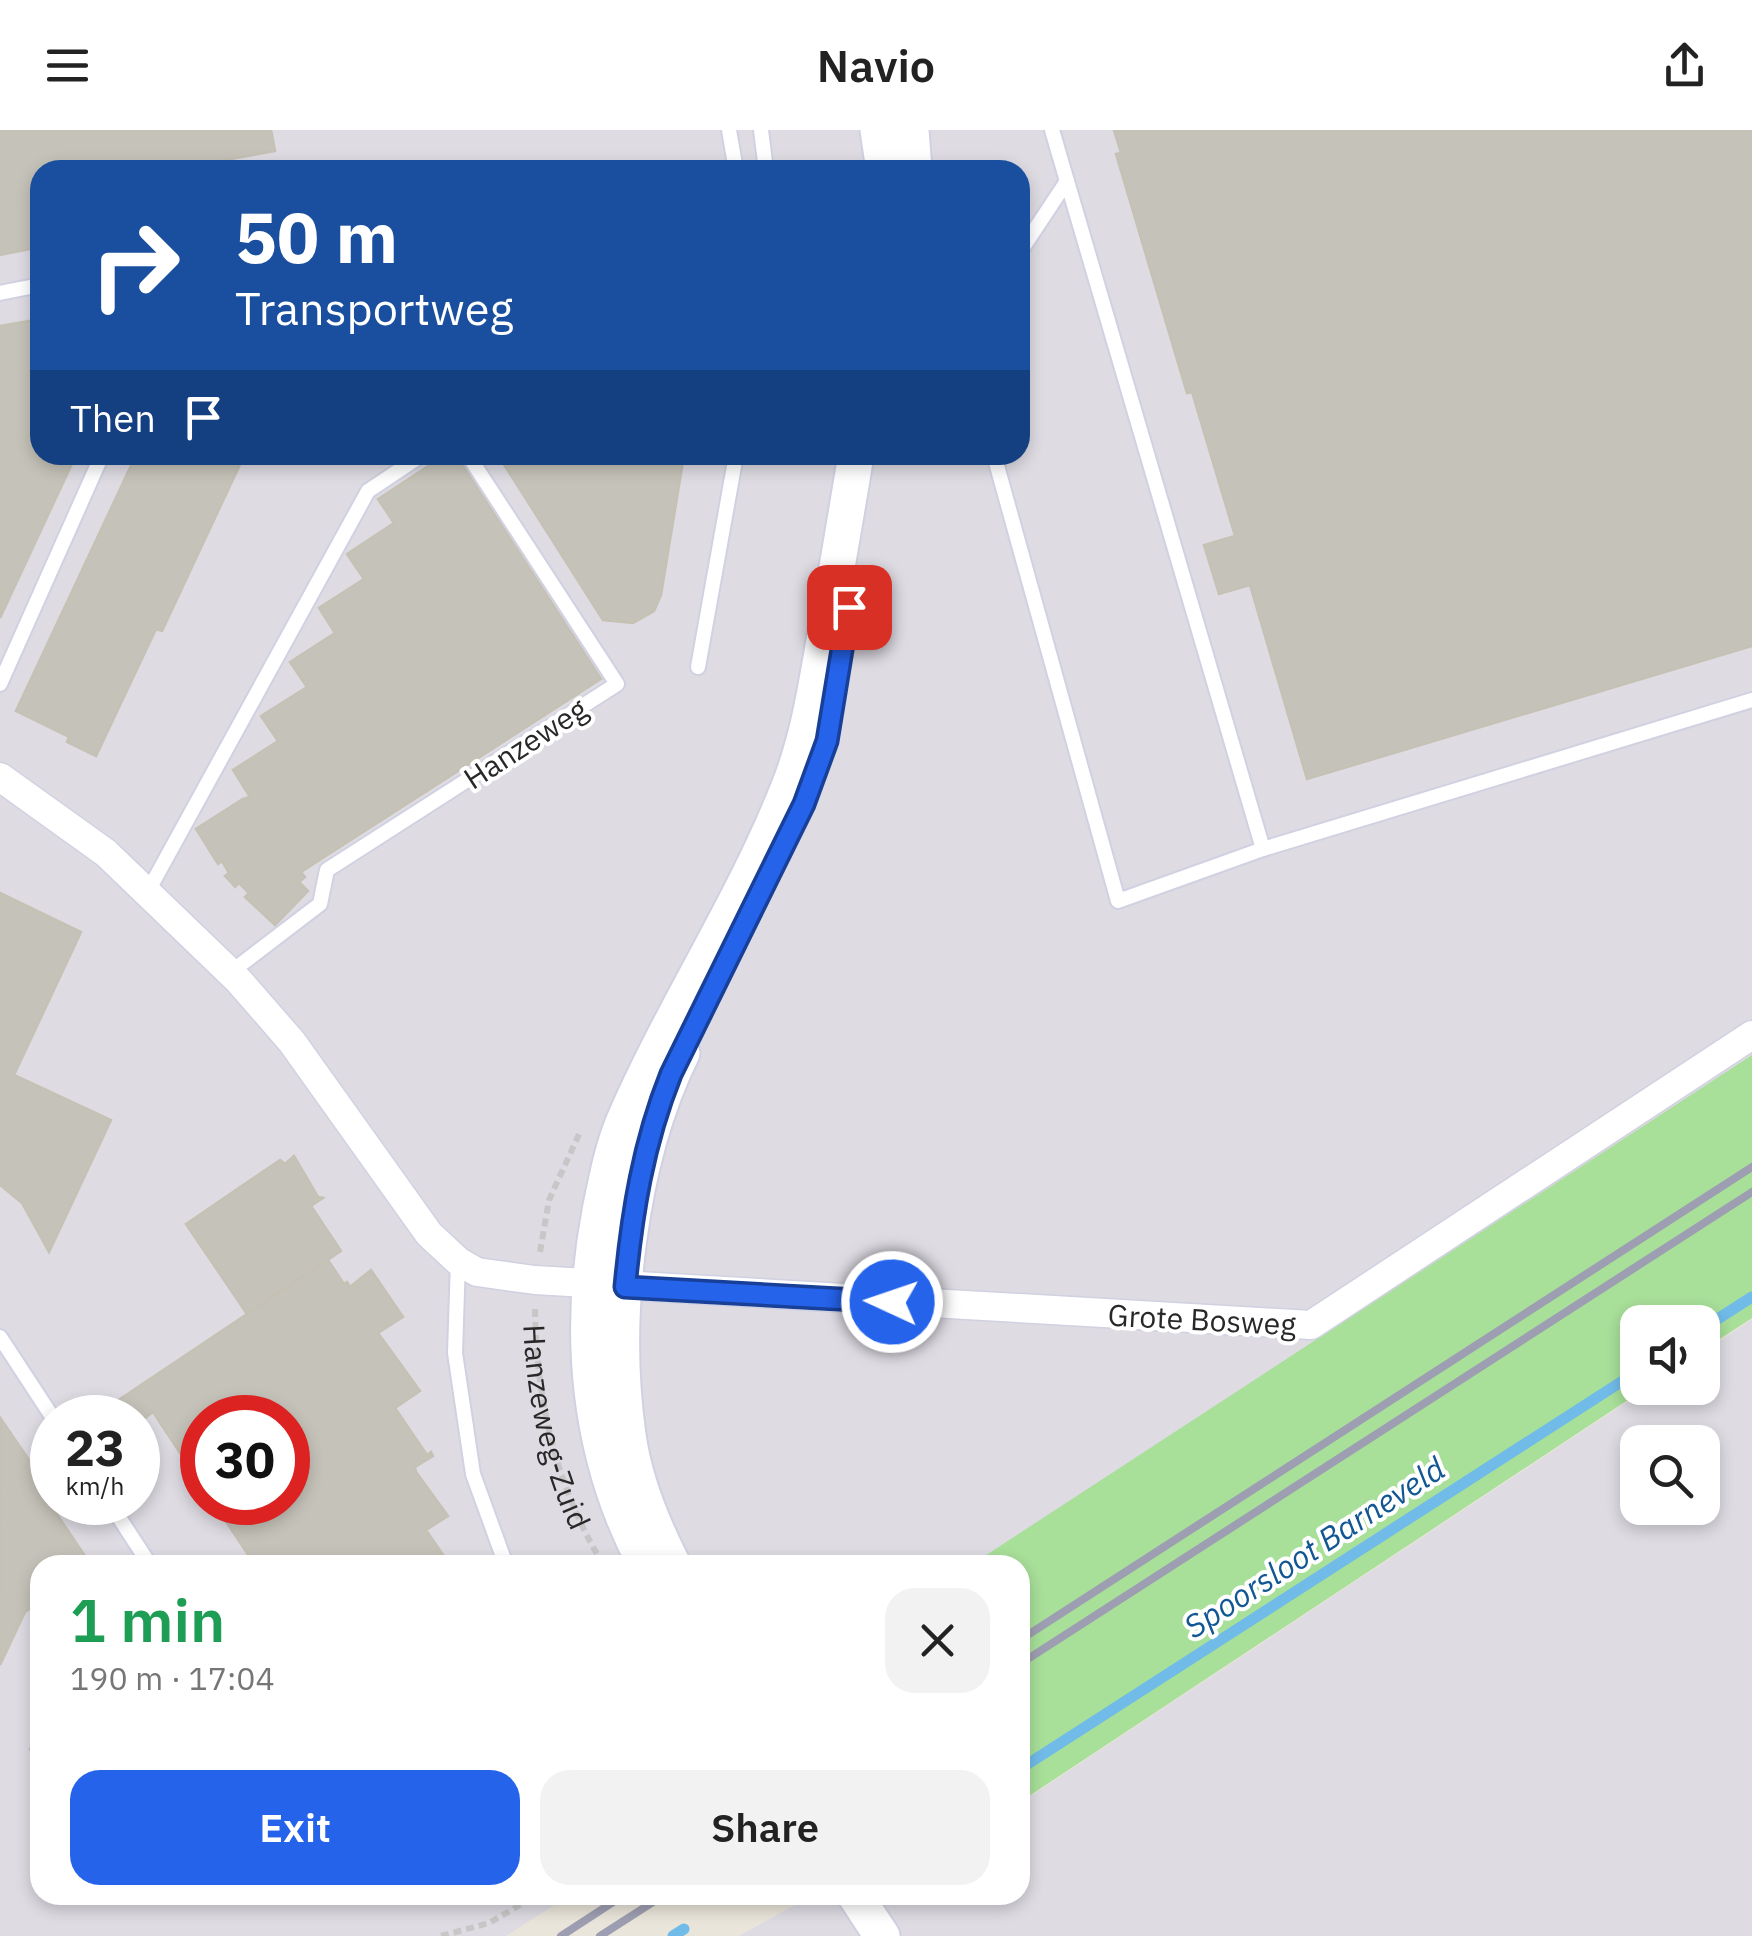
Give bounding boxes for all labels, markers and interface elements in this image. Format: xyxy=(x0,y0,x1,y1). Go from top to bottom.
text: Navio xyxy=(817,36,935,94)
icon: menu xyxy=(40,38,95,93)
icon: share xyxy=(1657,38,1712,93)
text: 50 m xyxy=(235,191,398,282)
icon: right xyxy=(70,200,200,330)
text: Transportweg xyxy=(235,279,513,337)
icon: arrive xyxy=(176,390,231,445)
text: Then xyxy=(70,393,156,442)
pin xyxy=(807,565,892,650)
icon: arrive xyxy=(822,580,877,635)
street label: Hanzeweg xyxy=(456,689,594,797)
position arrow xyxy=(840,1250,944,1354)
street label: Grote Bosweg xyxy=(1107,1295,1297,1343)
map controls xyxy=(1620,1305,1720,1525)
button: sound xyxy=(1620,1305,1720,1405)
street label: Hanzeweg-Zuid xyxy=(516,1323,600,1535)
speed limit sign: 30 xyxy=(180,1395,310,1525)
text: 23 xyxy=(65,1415,125,1480)
button: search xyxy=(1620,1425,1720,1525)
water label: Spoorsloot Barneveld xyxy=(1175,1447,1453,1647)
text: km/h xyxy=(66,1469,124,1502)
text: 1 min xyxy=(70,1580,225,1659)
button: close xyxy=(885,1588,990,1693)
text: 190 m · 17:04 xyxy=(70,1657,275,1699)
button: Exit xyxy=(70,1770,520,1885)
button: Share xyxy=(540,1770,990,1885)

